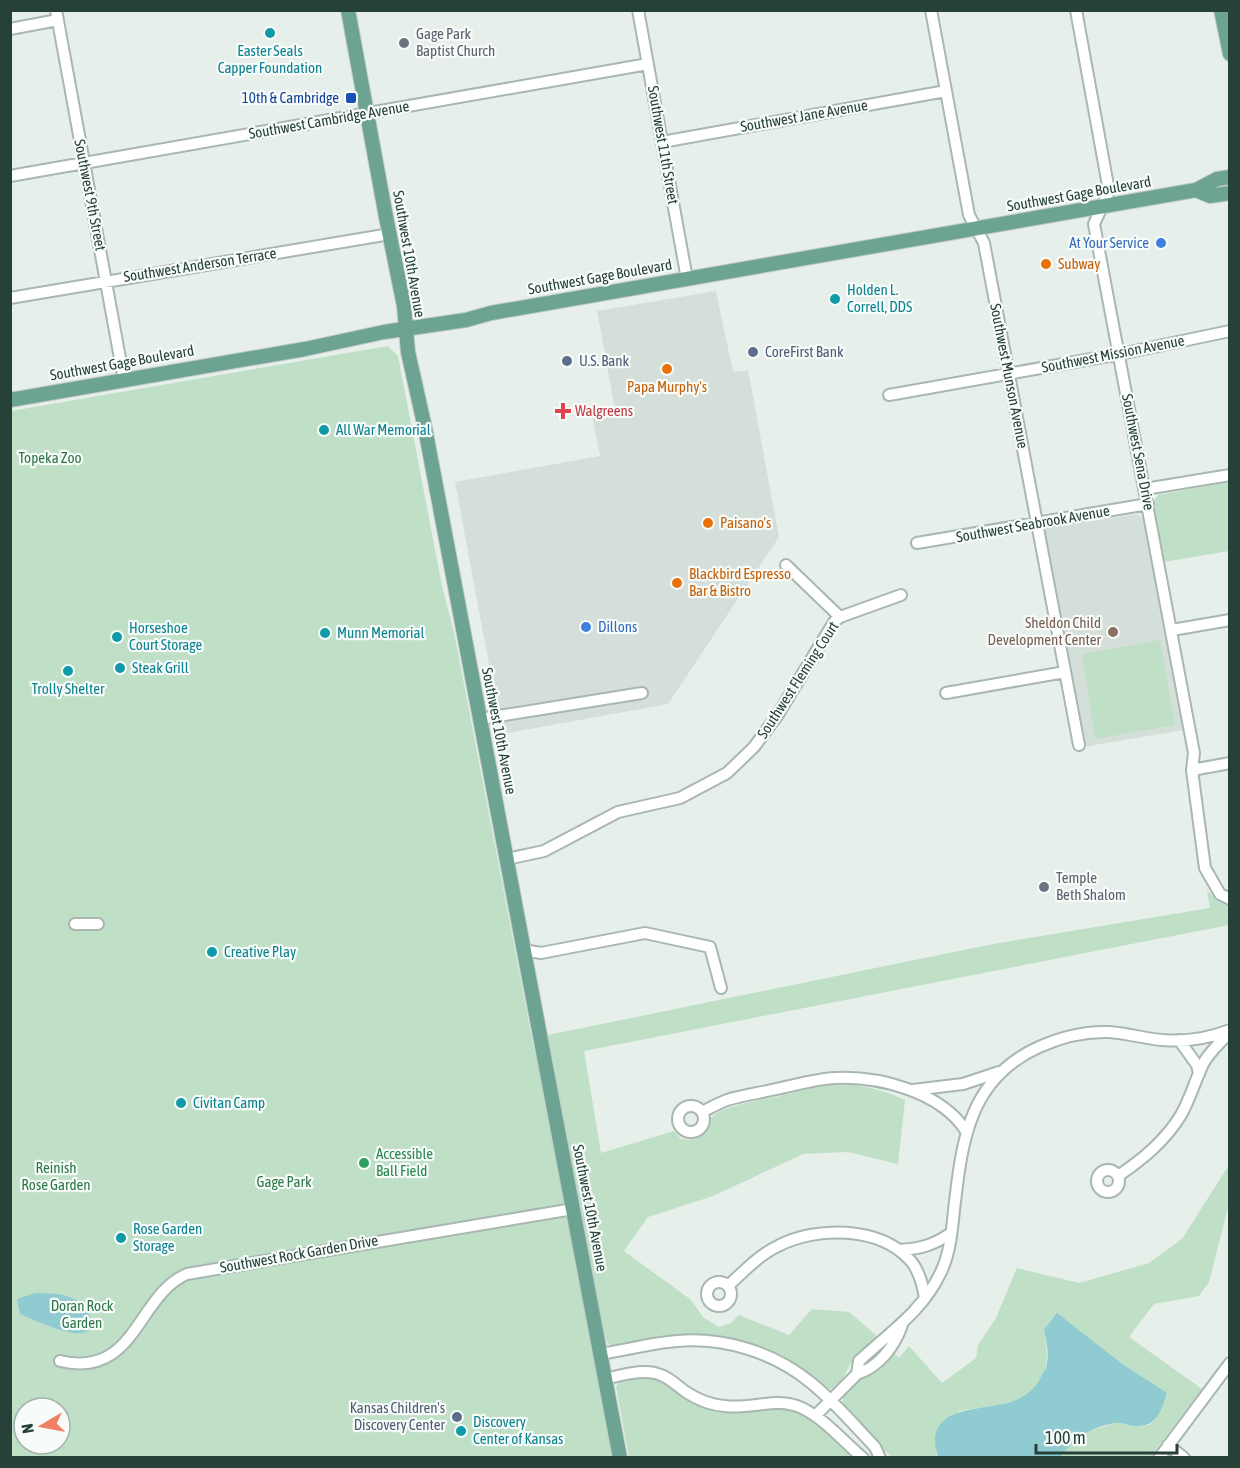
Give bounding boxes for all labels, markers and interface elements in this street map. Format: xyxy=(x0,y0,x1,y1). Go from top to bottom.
place label: Gage Park Baptist Church xyxy=(416,25,495,59)
marker: Easter Seals Capper Foundation xyxy=(263,26,277,40)
marker: Gage Park Baptist Church xyxy=(397,36,411,50)
place label: Easter Seals Capper Foundation xyxy=(218,42,322,76)
street label: Southwest 11th Street xyxy=(645,84,682,206)
place label: 10th & Cambridge xyxy=(242,89,339,106)
marker: 10th & Cambridge xyxy=(344,91,358,105)
street label: Southwest Jane Avenue xyxy=(739,96,869,135)
street label: Southwest Cambridge Avenue xyxy=(247,97,411,142)
street label: Southwest 9th Street xyxy=(71,138,110,252)
street label: Southwest Gage Boulevard xyxy=(1006,172,1152,215)
street label: Southwest 10th Avenue xyxy=(390,189,429,319)
place label: At Your Service xyxy=(1069,234,1149,251)
marker: At Your Service xyxy=(1154,236,1168,250)
street label: Southwest Anderson Terrace xyxy=(122,244,278,285)
street label: Southwest Gage Boulevard xyxy=(527,255,673,298)
place label: Subway xyxy=(1058,255,1100,272)
marker: Subway xyxy=(1039,257,1053,271)
place label: Holden L. Correll, DDS xyxy=(847,281,912,315)
marker: Holden L. Correll, DDS xyxy=(828,292,842,306)
street label: Southwest Munson Avenue xyxy=(987,302,1032,450)
street label: Southwest Mission Avenue xyxy=(1040,331,1186,376)
street label: Southwest Gage Boulevard xyxy=(49,341,195,384)
place label: CoreFirst Bank xyxy=(765,343,844,360)
marker: CoreFirst Bank xyxy=(746,345,760,359)
place label: U.S. Bank xyxy=(579,352,630,369)
marker: U.S. Bank xyxy=(560,354,574,368)
marker: Papa Murphy's xyxy=(660,362,674,376)
place label: Papa Murphy's xyxy=(627,378,707,395)
street label: Southwest Sena Drive xyxy=(1119,392,1158,512)
place label: Walgreens xyxy=(575,402,633,419)
marker: Walgreens xyxy=(556,404,570,418)
place label: All War Memorial xyxy=(336,421,431,438)
marker: All War Memorial xyxy=(317,423,331,437)
park label: Topeka Zoo xyxy=(18,449,82,466)
street label: Southwest Seabrook Avenue xyxy=(955,502,1111,545)
place label: Paisano's xyxy=(720,514,771,531)
marker: Paisano's xyxy=(701,516,715,530)
place label: Blackbird Espresso Bar & Bistro xyxy=(689,565,791,599)
marker: Blackbird Espresso Bar & Bistro xyxy=(670,576,684,590)
place label: Sheldon Child Development Center xyxy=(988,614,1102,648)
place label: Dillons xyxy=(598,618,637,635)
street label: Southwest Fleming Court xyxy=(753,618,842,741)
place label: Horseshoe Court Storage xyxy=(129,619,202,653)
marker: Dillons xyxy=(579,620,593,634)
place label: Munn Memorial xyxy=(337,624,424,641)
marker: Sheldon Child Development Center xyxy=(1106,625,1120,639)
marker: Munn Memorial xyxy=(318,626,332,640)
marker: Horseshoe Court Storage xyxy=(110,630,124,644)
place label: Steak Grill xyxy=(132,659,189,676)
marker: Steak Grill xyxy=(113,661,127,675)
marker: Trolly Shelter xyxy=(61,664,75,678)
street label: Southwest 10th Avenue xyxy=(479,666,520,796)
place label: Trolly Shelter xyxy=(32,680,105,697)
place label: Temple Beth Shalom xyxy=(1056,869,1126,903)
marker: Temple Beth Shalom xyxy=(1037,880,1051,894)
place label: Creative Play xyxy=(224,943,296,960)
marker: Creative Play xyxy=(205,945,219,959)
place label: Civitan Camp xyxy=(193,1094,265,1111)
marker: Civitan Camp xyxy=(174,1096,188,1110)
street label: Southwest 10th Avenue xyxy=(570,1143,611,1273)
place label: Accessible Ball Field xyxy=(376,1145,433,1179)
marker: Accessible Ball Field xyxy=(357,1156,371,1170)
park label: Reinish Rose Garden xyxy=(21,1159,91,1193)
park label: Gage Park xyxy=(257,1173,312,1190)
place label: Rose Garden Storage xyxy=(133,1220,202,1254)
marker: Rose Garden Storage xyxy=(114,1231,128,1245)
street label: Southwest Rock Garden Drive xyxy=(219,1231,379,1276)
park label: Doran Rock Garden xyxy=(51,1297,114,1331)
north arrow xyxy=(12,1396,72,1456)
place label: Kansas Children's Discovery Center xyxy=(350,1399,446,1433)
marker: Kansas Children's Discovery Center xyxy=(450,1410,464,1424)
place label: Discovery Center of Kansas xyxy=(473,1413,563,1447)
scale bar xyxy=(1036,1417,1177,1455)
text: N xyxy=(18,1422,37,1435)
marker: Discovery Center of Kansas xyxy=(454,1424,468,1438)
text: 100 m xyxy=(1045,1427,1086,1448)

